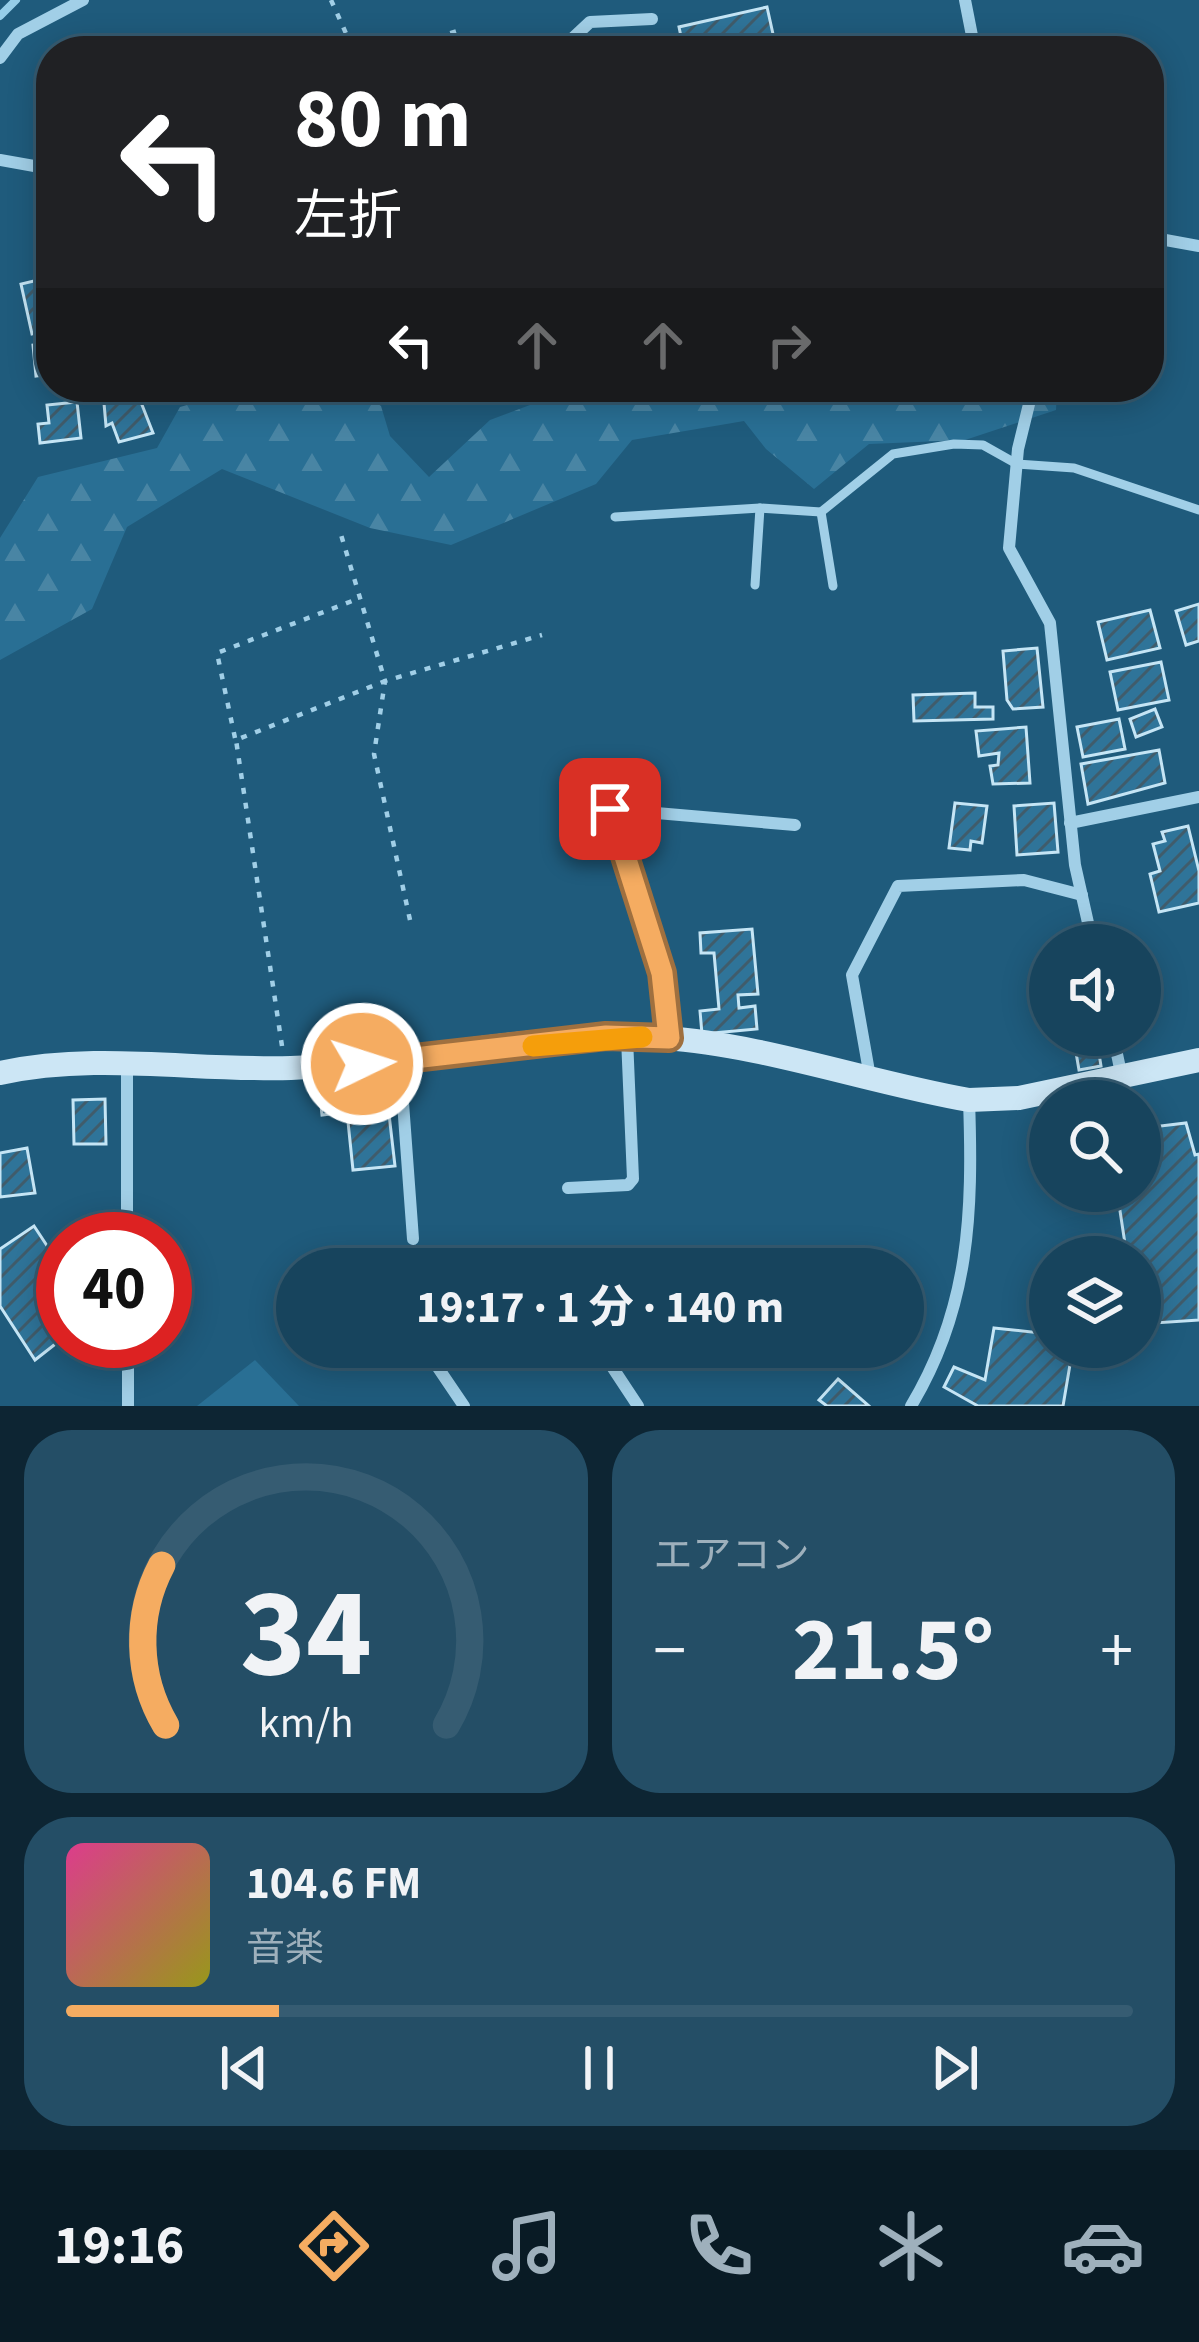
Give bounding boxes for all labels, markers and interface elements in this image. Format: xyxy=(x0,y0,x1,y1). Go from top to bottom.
text: 80 m xyxy=(294,60,472,180)
icon: left xyxy=(96,84,252,240)
text: 左折 xyxy=(294,179,402,256)
icon: left xyxy=(378,312,444,378)
icon: ahead xyxy=(504,312,570,378)
icon: ahead xyxy=(630,312,696,378)
icon: right xyxy=(756,312,822,378)
pin xyxy=(559,758,661,860)
icon: arrive xyxy=(577,776,643,842)
map controls xyxy=(1029,924,1161,1368)
button: sound xyxy=(1029,924,1161,1056)
position arrow xyxy=(299,1001,425,1127)
button: search xyxy=(1029,1080,1161,1212)
speed limit sign: 40 xyxy=(36,1212,192,1368)
button: layers xyxy=(1029,1236,1161,1368)
text: 19:17 · 1 分 · 140 m xyxy=(416,1276,784,1340)
text: エアコン xyxy=(654,1528,810,1584)
text: 34 xyxy=(240,1546,372,1724)
text: 21.5° xyxy=(792,1587,994,1715)
text: − xyxy=(654,1604,686,1698)
text: + xyxy=(1100,1604,1133,1698)
text: km/h xyxy=(258,1692,353,1753)
text: 104.6 FM xyxy=(246,1852,421,1916)
text: 音楽 xyxy=(246,1921,324,1977)
icon: previous xyxy=(211,2035,277,2101)
icon: pause xyxy=(566,2035,632,2101)
icon: next xyxy=(922,2035,988,2101)
icon: directions xyxy=(292,2204,376,2288)
icon: music xyxy=(485,2204,569,2288)
icon: phone xyxy=(677,2204,761,2288)
icon: climate xyxy=(869,2204,953,2288)
icon: car xyxy=(1061,2204,1145,2288)
text: 19:16 xyxy=(54,2208,184,2285)

